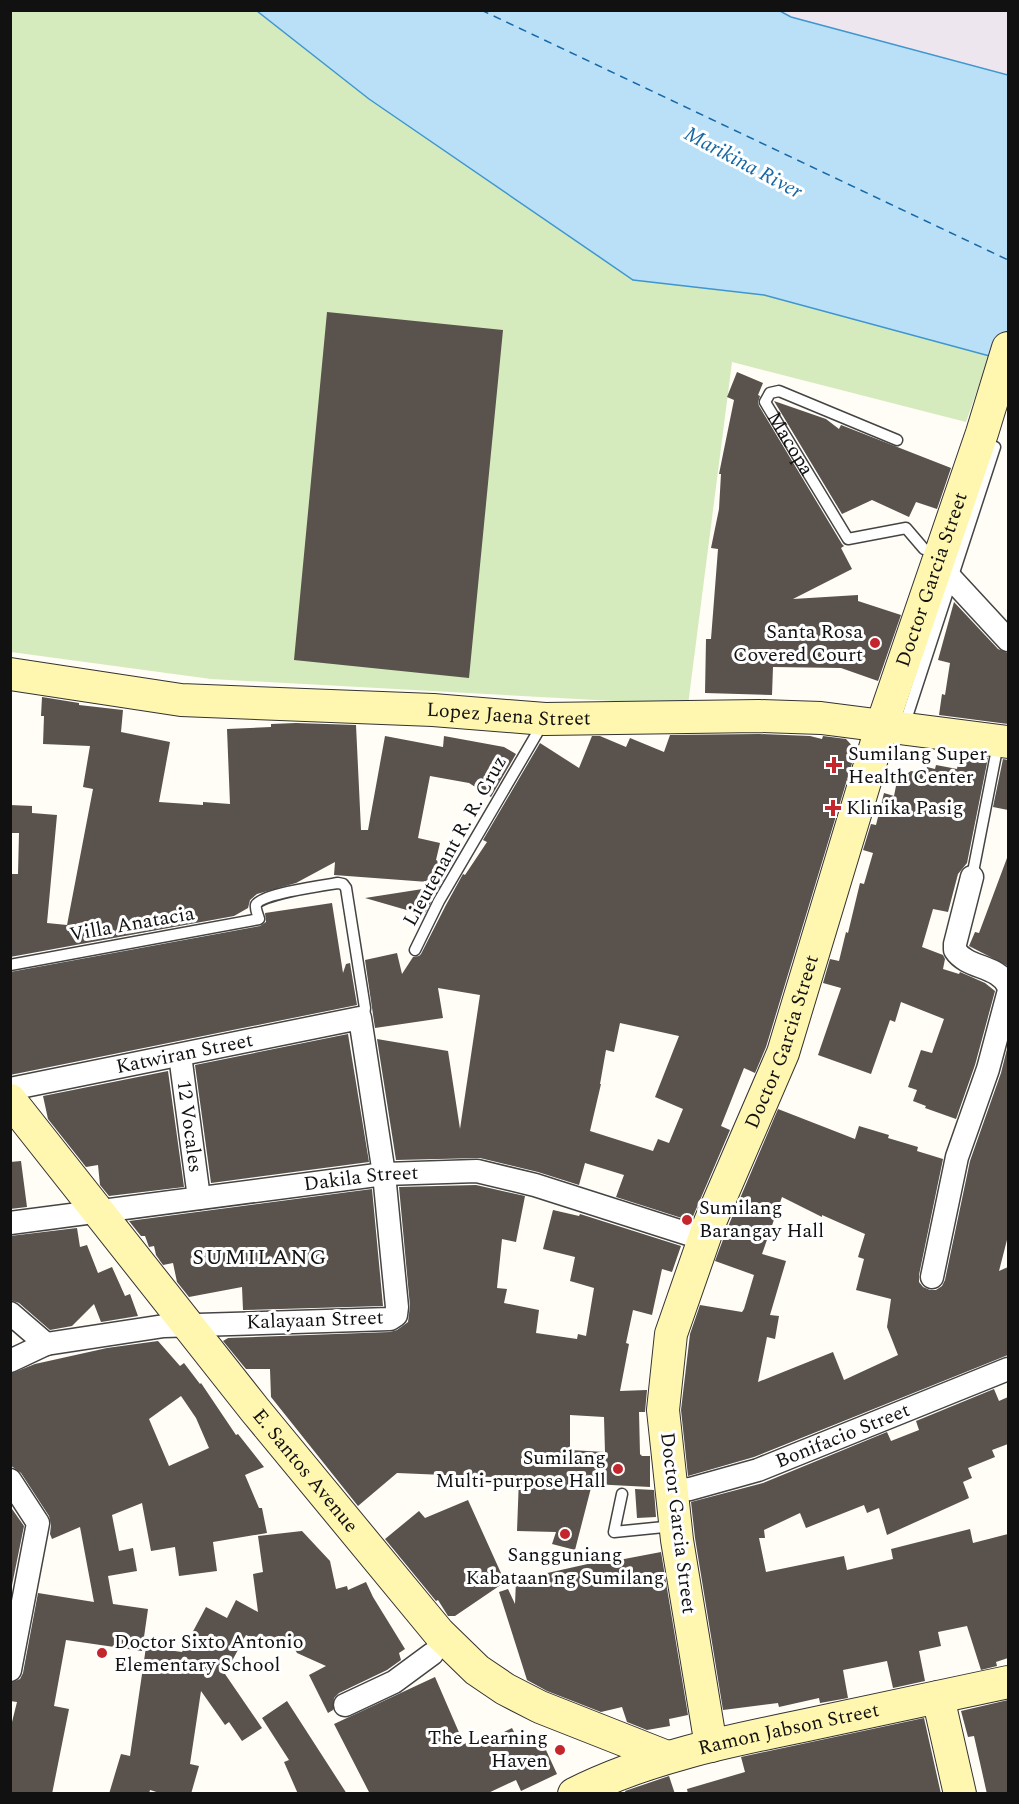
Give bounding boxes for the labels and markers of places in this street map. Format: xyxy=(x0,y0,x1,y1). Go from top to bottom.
place label: Santa Rosa Covered Court xyxy=(733,617,863,670)
marker: Santa Rosa Covered Court xyxy=(868,636,882,650)
place label: Sumilang Super Health Center xyxy=(848,739,987,792)
marker: Sumilang Super Health Center xyxy=(825,756,843,774)
place label: Klinika Pasig xyxy=(846,793,964,823)
marker: Klinika Pasig xyxy=(824,799,842,817)
place label: Sumilang Barangay Hall xyxy=(699,1193,824,1246)
marker: Sumilang Barangay Hall xyxy=(680,1213,694,1227)
place label: Sumilang Multi-purpose Hall xyxy=(435,1443,606,1496)
marker: Sumilang Multi-purpose Hall xyxy=(611,1462,625,1476)
marker: Sangguniang Kabataan ng Sumilang xyxy=(558,1527,572,1541)
place label: Sangguniang Kabataan ng Sumilang xyxy=(466,1540,664,1593)
place label: Doctor Sixto Antonio Elementary School xyxy=(114,1627,304,1680)
marker: Doctor Sixto Antonio Elementary School xyxy=(95,1646,109,1660)
place label: The Learning Haven xyxy=(428,1723,548,1776)
marker: The Learning Haven xyxy=(553,1743,567,1757)

